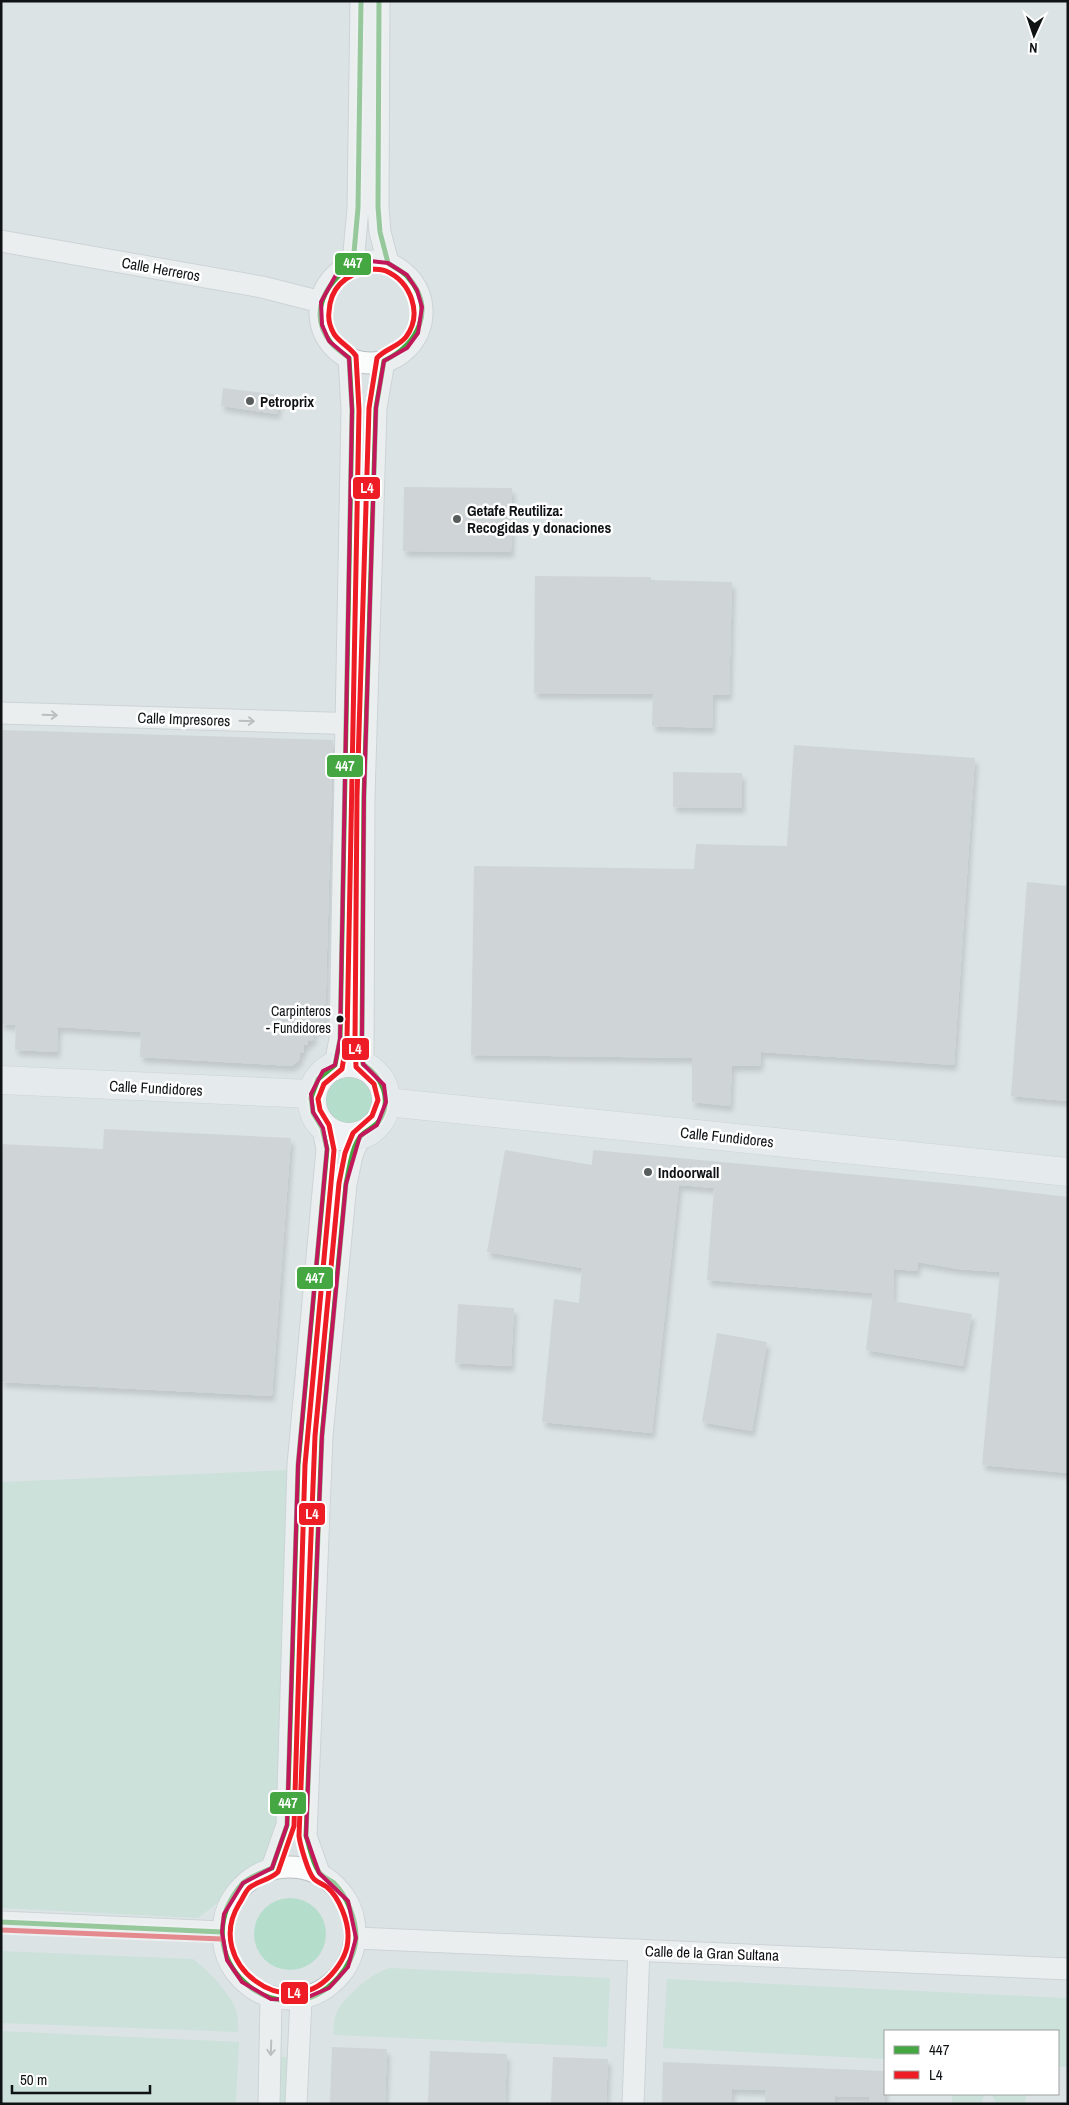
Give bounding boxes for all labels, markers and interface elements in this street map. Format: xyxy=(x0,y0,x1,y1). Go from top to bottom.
north arrow xyxy=(1009,10,1059,60)
text: N xyxy=(1029,39,1038,57)
street label: Calle Herreros xyxy=(120,252,202,286)
line badge: 447 xyxy=(334,252,372,276)
text: 447 xyxy=(343,254,363,272)
place label: Petroprix xyxy=(260,391,314,412)
marker: Petroprix xyxy=(244,395,256,407)
line badge: L4 xyxy=(352,476,381,500)
text: L4 xyxy=(360,479,374,497)
place label: Getafe Reutiliza: Recogidas y donaciones xyxy=(467,500,611,538)
marker: Getafe Reutiliza: Recogidas y donaciones xyxy=(451,513,463,525)
street label: Calle Impresores xyxy=(137,707,231,731)
one-way arrow xyxy=(42,710,58,719)
one-way arrow xyxy=(239,717,255,726)
line badge: 447 xyxy=(326,754,364,778)
text: 447 xyxy=(335,757,355,775)
place label: Carpinteros - Fundidores xyxy=(266,1002,331,1037)
marker: Carpinteros - Fundidores xyxy=(335,1014,345,1024)
line badge: L4 xyxy=(341,1037,370,1061)
text: L4 xyxy=(348,1040,362,1058)
street label: Calle Fundidores xyxy=(109,1075,203,1101)
street label: Calle Fundidores xyxy=(679,1122,775,1152)
place label: Indoorwall xyxy=(658,1162,720,1183)
marker: Indoorwall xyxy=(642,1166,654,1178)
line badge: 447 xyxy=(296,1266,334,1290)
text: 447 xyxy=(305,1269,325,1287)
line badge: L4 xyxy=(298,1502,326,1526)
text: L4 xyxy=(305,1505,319,1523)
line badge: 447 xyxy=(269,1791,307,1815)
text: 447 xyxy=(278,1794,298,1812)
street label: Calle de la Gran Sultana xyxy=(645,1940,779,1966)
line badge: L4 xyxy=(280,1981,309,2005)
text: L4 xyxy=(287,1984,301,2002)
legend xyxy=(884,2030,1059,2095)
one-way arrow xyxy=(267,2039,276,2055)
text: 447 xyxy=(929,2039,950,2060)
scale bar xyxy=(12,2062,150,2094)
text: L4 xyxy=(929,2064,943,2085)
text: 50 m xyxy=(20,2069,47,2090)

